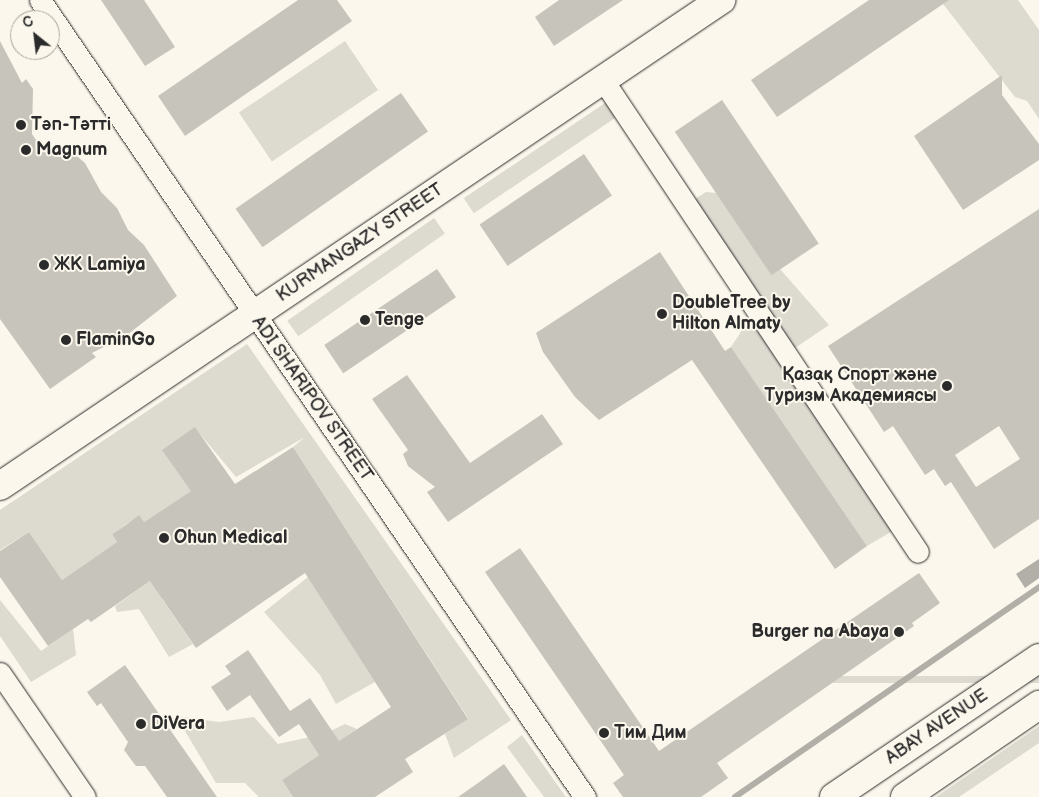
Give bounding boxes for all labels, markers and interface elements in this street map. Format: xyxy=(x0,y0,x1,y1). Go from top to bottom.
north arrow xyxy=(10,10,60,60)
text: С xyxy=(20,13,36,32)
place label: Тәп-Тәтті xyxy=(31,114,111,136)
marker: Тәп-Тәтті xyxy=(15,119,27,131)
place label: Magnum xyxy=(36,139,107,161)
marker: Magnum xyxy=(20,144,32,156)
street label: KURMANGAZY STREET xyxy=(272,179,448,307)
place label: ЖК Lamiya xyxy=(54,254,145,276)
marker: ЖК Lamiya xyxy=(38,259,50,271)
place label: DoubleTree by Hilton Almaty xyxy=(672,293,790,336)
marker: DoubleTree by Hilton Almaty xyxy=(656,308,668,320)
place label: Tenge xyxy=(375,309,424,331)
street label: ADI SHARIPOV STREET xyxy=(247,312,377,486)
marker: Tenge xyxy=(359,314,371,326)
place label: FlaminGo xyxy=(76,329,155,351)
marker: FlaminGo xyxy=(60,334,72,346)
place label: Қазақ Спорт және Туризм Академиясы xyxy=(764,365,937,408)
marker: Қазақ Спорт және Туризм Академиясы xyxy=(941,380,953,392)
place label: Ohun Medical xyxy=(174,527,287,549)
marker: Ohun Medical xyxy=(158,532,170,544)
place label: Burger na Abaya xyxy=(751,621,889,643)
marker: Burger na Abaya xyxy=(893,626,905,638)
street label: ABAY AVENUE xyxy=(882,685,992,769)
place label: DiVera xyxy=(151,713,205,735)
marker: DiVera xyxy=(135,718,147,730)
place label: Тим Дим xyxy=(614,722,687,744)
marker: Тим Дим xyxy=(598,727,610,739)

